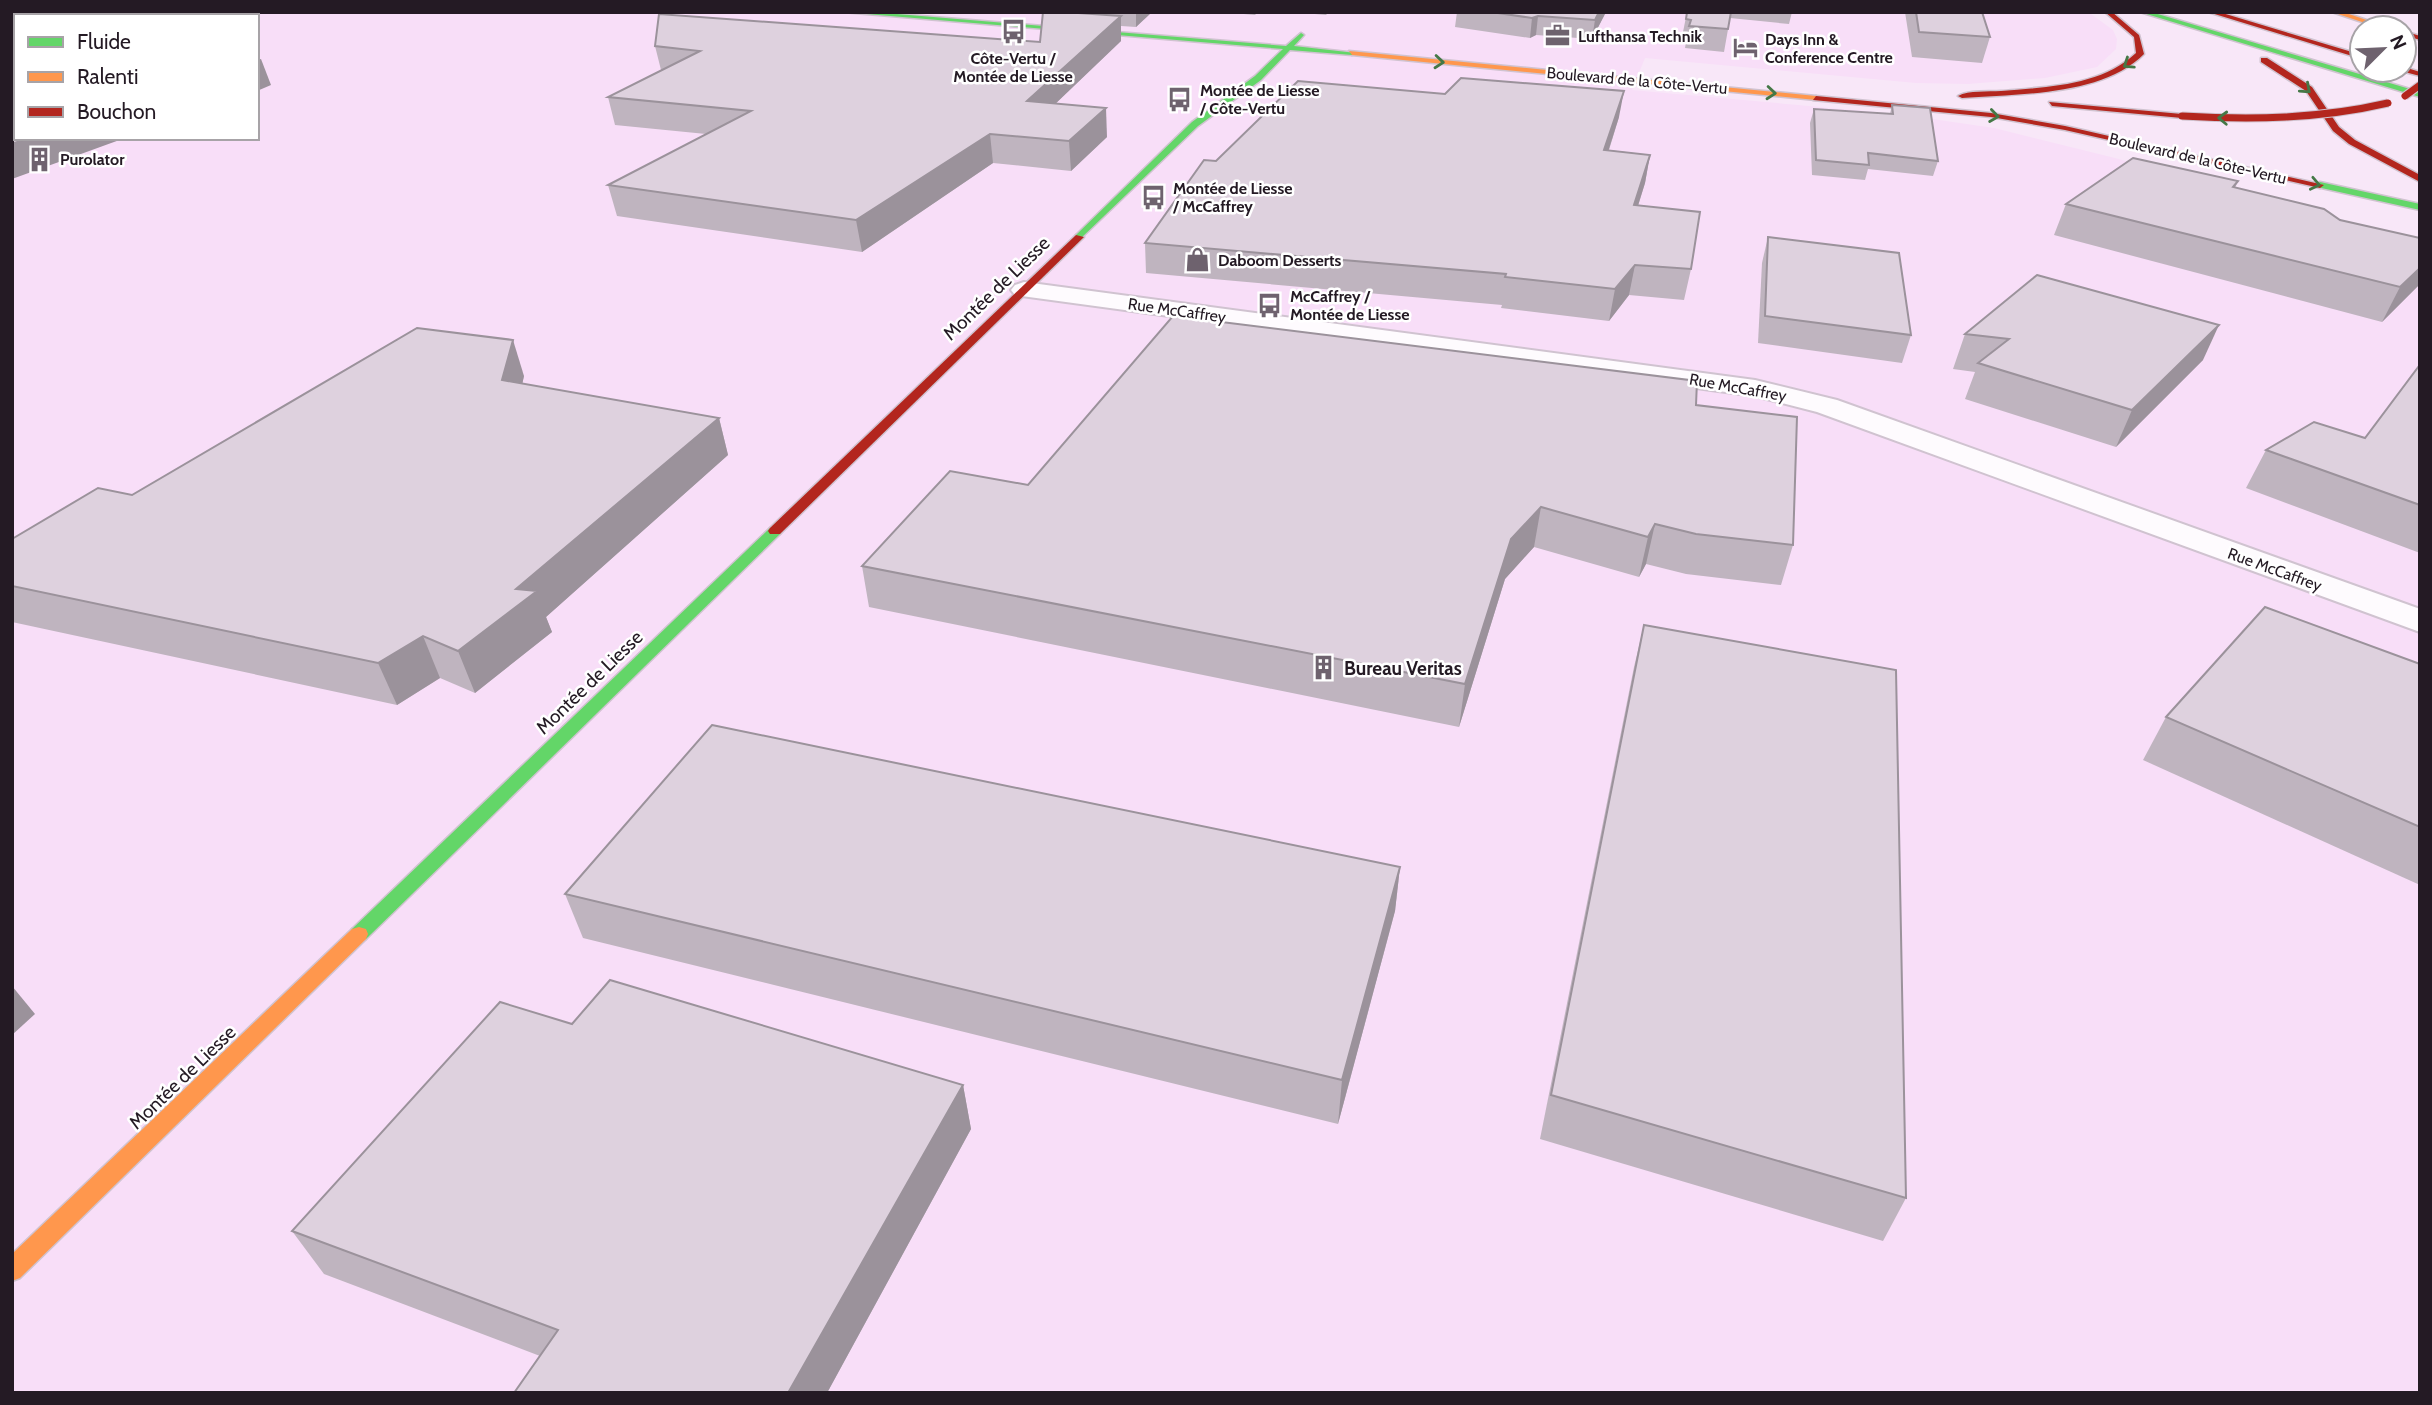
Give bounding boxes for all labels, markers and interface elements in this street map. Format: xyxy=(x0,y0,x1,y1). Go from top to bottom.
legend xyxy=(14,14,259,140)
north arrow xyxy=(2348,14,2418,84)
bus stop icon: Côte-Vertu / Montée de Liesse xyxy=(999,18,1027,46)
office icon: Lufthansa Technik xyxy=(1544,22,1572,50)
place label: Lufthansa Technik xyxy=(1578,27,1702,46)
text: Fluide xyxy=(77,29,131,54)
place label: Days Inn & Conference Centre xyxy=(1765,30,1893,67)
text: N xyxy=(2385,31,2411,53)
hotel icon: Days Inn & Conference Centre xyxy=(1731,34,1759,62)
place label: Côte-Vertu / Montée de Liesse xyxy=(953,49,1073,86)
one-way arrow xyxy=(1434,54,1445,69)
one-way arrow xyxy=(2123,56,2136,68)
street label: Boulevard de la Côte-Vertu xyxy=(1546,63,1728,98)
text: Ralenti xyxy=(77,64,138,89)
one-way arrow xyxy=(2298,80,2311,93)
place label: Montée de Liesse / Côte-Vertu xyxy=(1199,81,1319,118)
bus stop icon: Montée de Liesse / Côte-Vertu xyxy=(1166,85,1194,113)
one-way arrow xyxy=(1765,85,1776,100)
text: Bouchon xyxy=(77,99,156,124)
one-way arrow xyxy=(1988,108,1999,123)
one-way arrow xyxy=(2217,111,2228,126)
street label: Boulevard de la Côte-Vertu xyxy=(2107,129,2288,188)
building icon: Purolator xyxy=(26,145,54,173)
place label: Purolator xyxy=(60,150,125,169)
one-way arrow xyxy=(2309,175,2321,190)
place label: Montée de Liesse / McCaffrey xyxy=(1172,179,1292,216)
bus stop icon: Montée de Liesse / McCaffrey xyxy=(1139,183,1167,211)
street label: Montée de Liesse xyxy=(938,231,1055,345)
shop icon: Daboom Desserts xyxy=(1184,246,1212,274)
place label: Daboom Desserts xyxy=(1218,251,1341,270)
place label: McCaffrey / Montée de Liesse xyxy=(1290,287,1409,324)
bus stop icon: McCaffrey / Montée de Liesse xyxy=(1256,291,1284,319)
street label: Rue McCaffrey xyxy=(1127,294,1227,327)
street label: Rue McCaffrey xyxy=(1688,370,1788,405)
street label: Rue McCaffrey xyxy=(2225,544,2324,595)
street label: Montée de Liesse xyxy=(531,625,648,739)
building icon: Bureau Veritas xyxy=(1310,654,1338,682)
place label: Bureau Veritas xyxy=(1344,657,1462,680)
street label: Montée de Liesse xyxy=(124,1020,241,1134)

